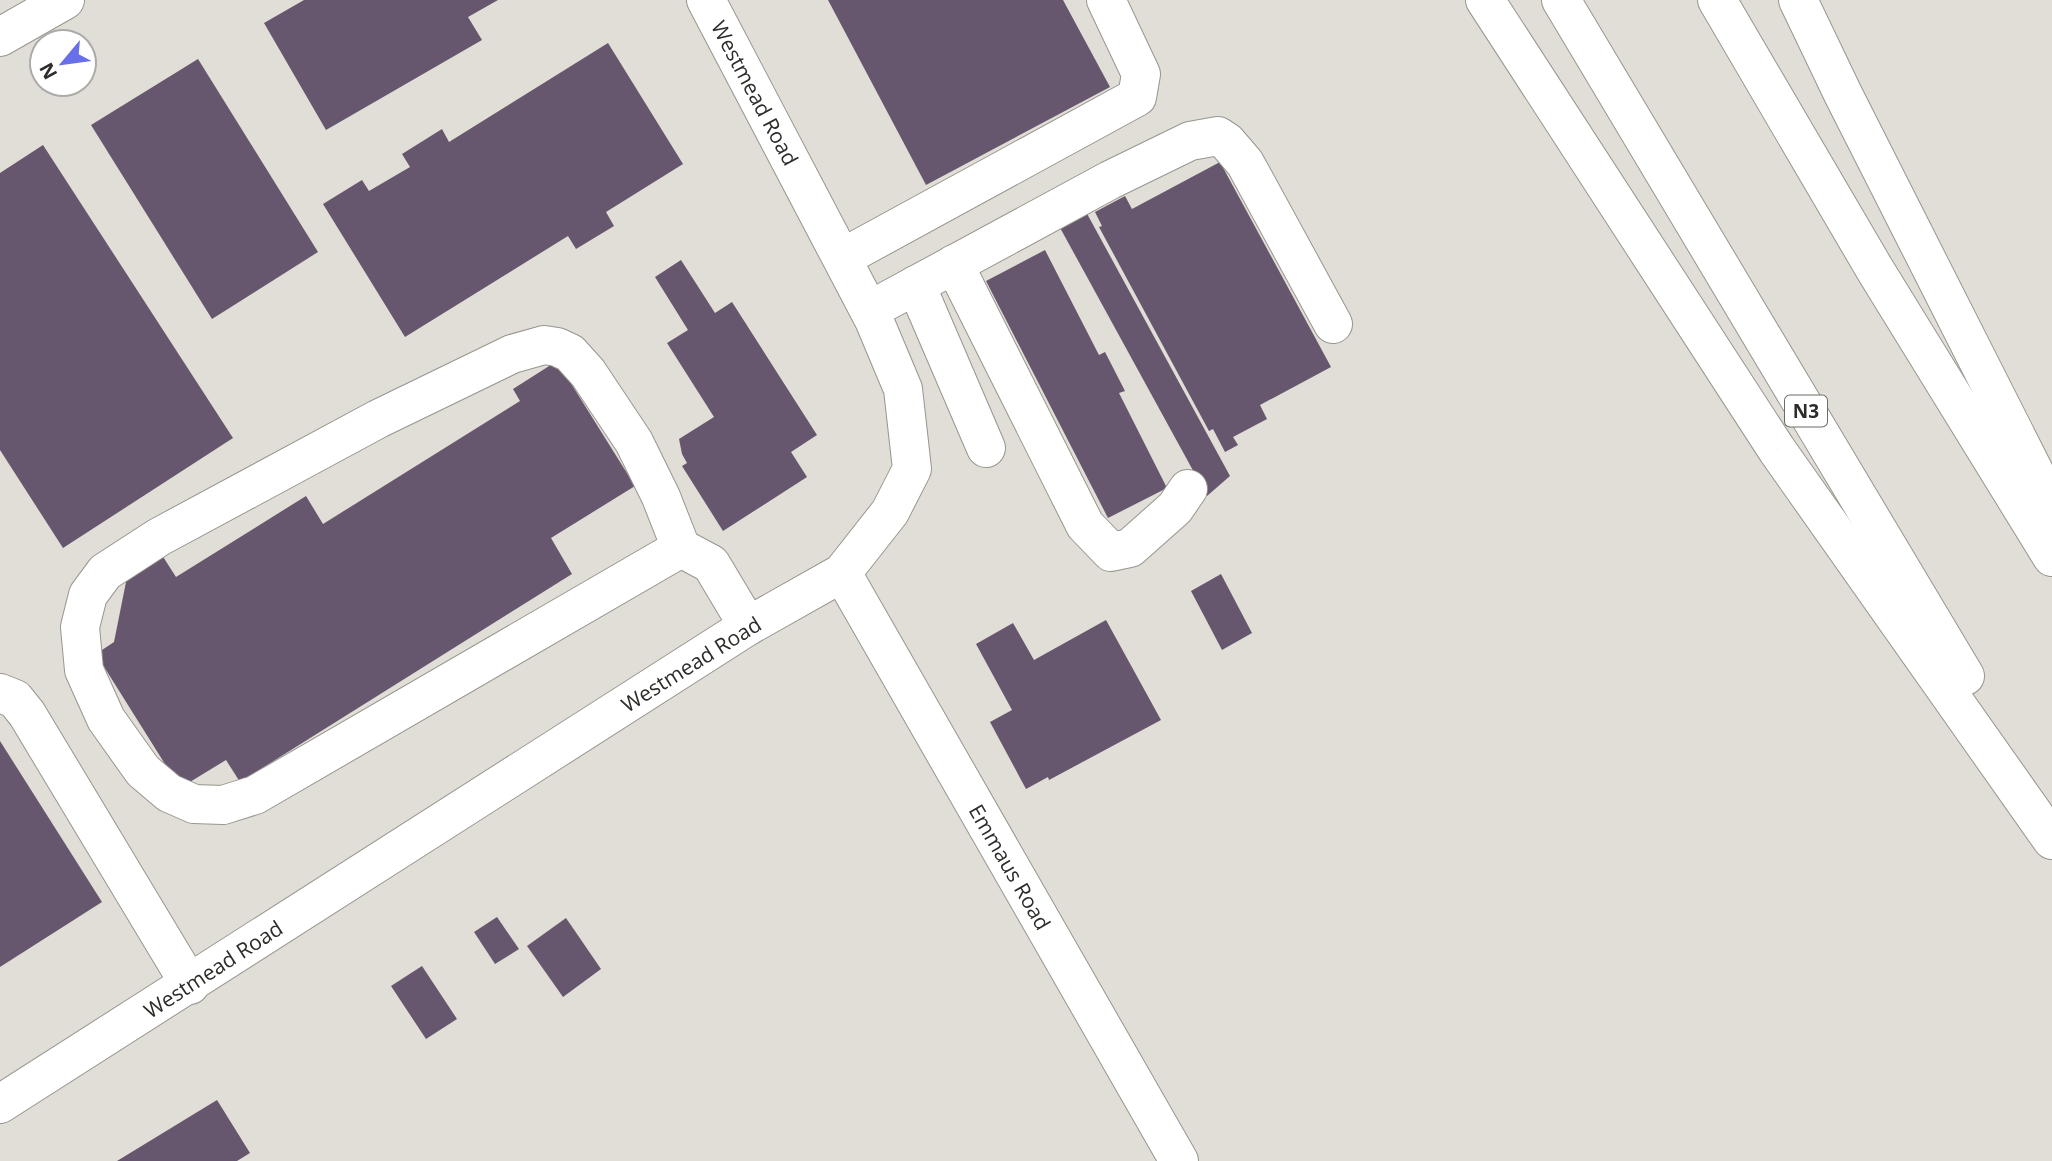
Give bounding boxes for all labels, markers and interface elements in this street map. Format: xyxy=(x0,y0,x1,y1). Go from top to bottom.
street label: Westmead Road xyxy=(705,16,805,170)
north arrow xyxy=(28,28,98,98)
text: N xyxy=(33,58,63,84)
road number: N3 xyxy=(1785,396,1827,426)
street label: Westmead Road xyxy=(616,610,766,718)
street label: Emmaus Road xyxy=(963,799,1057,935)
street label: Westmead Road xyxy=(138,914,288,1024)

